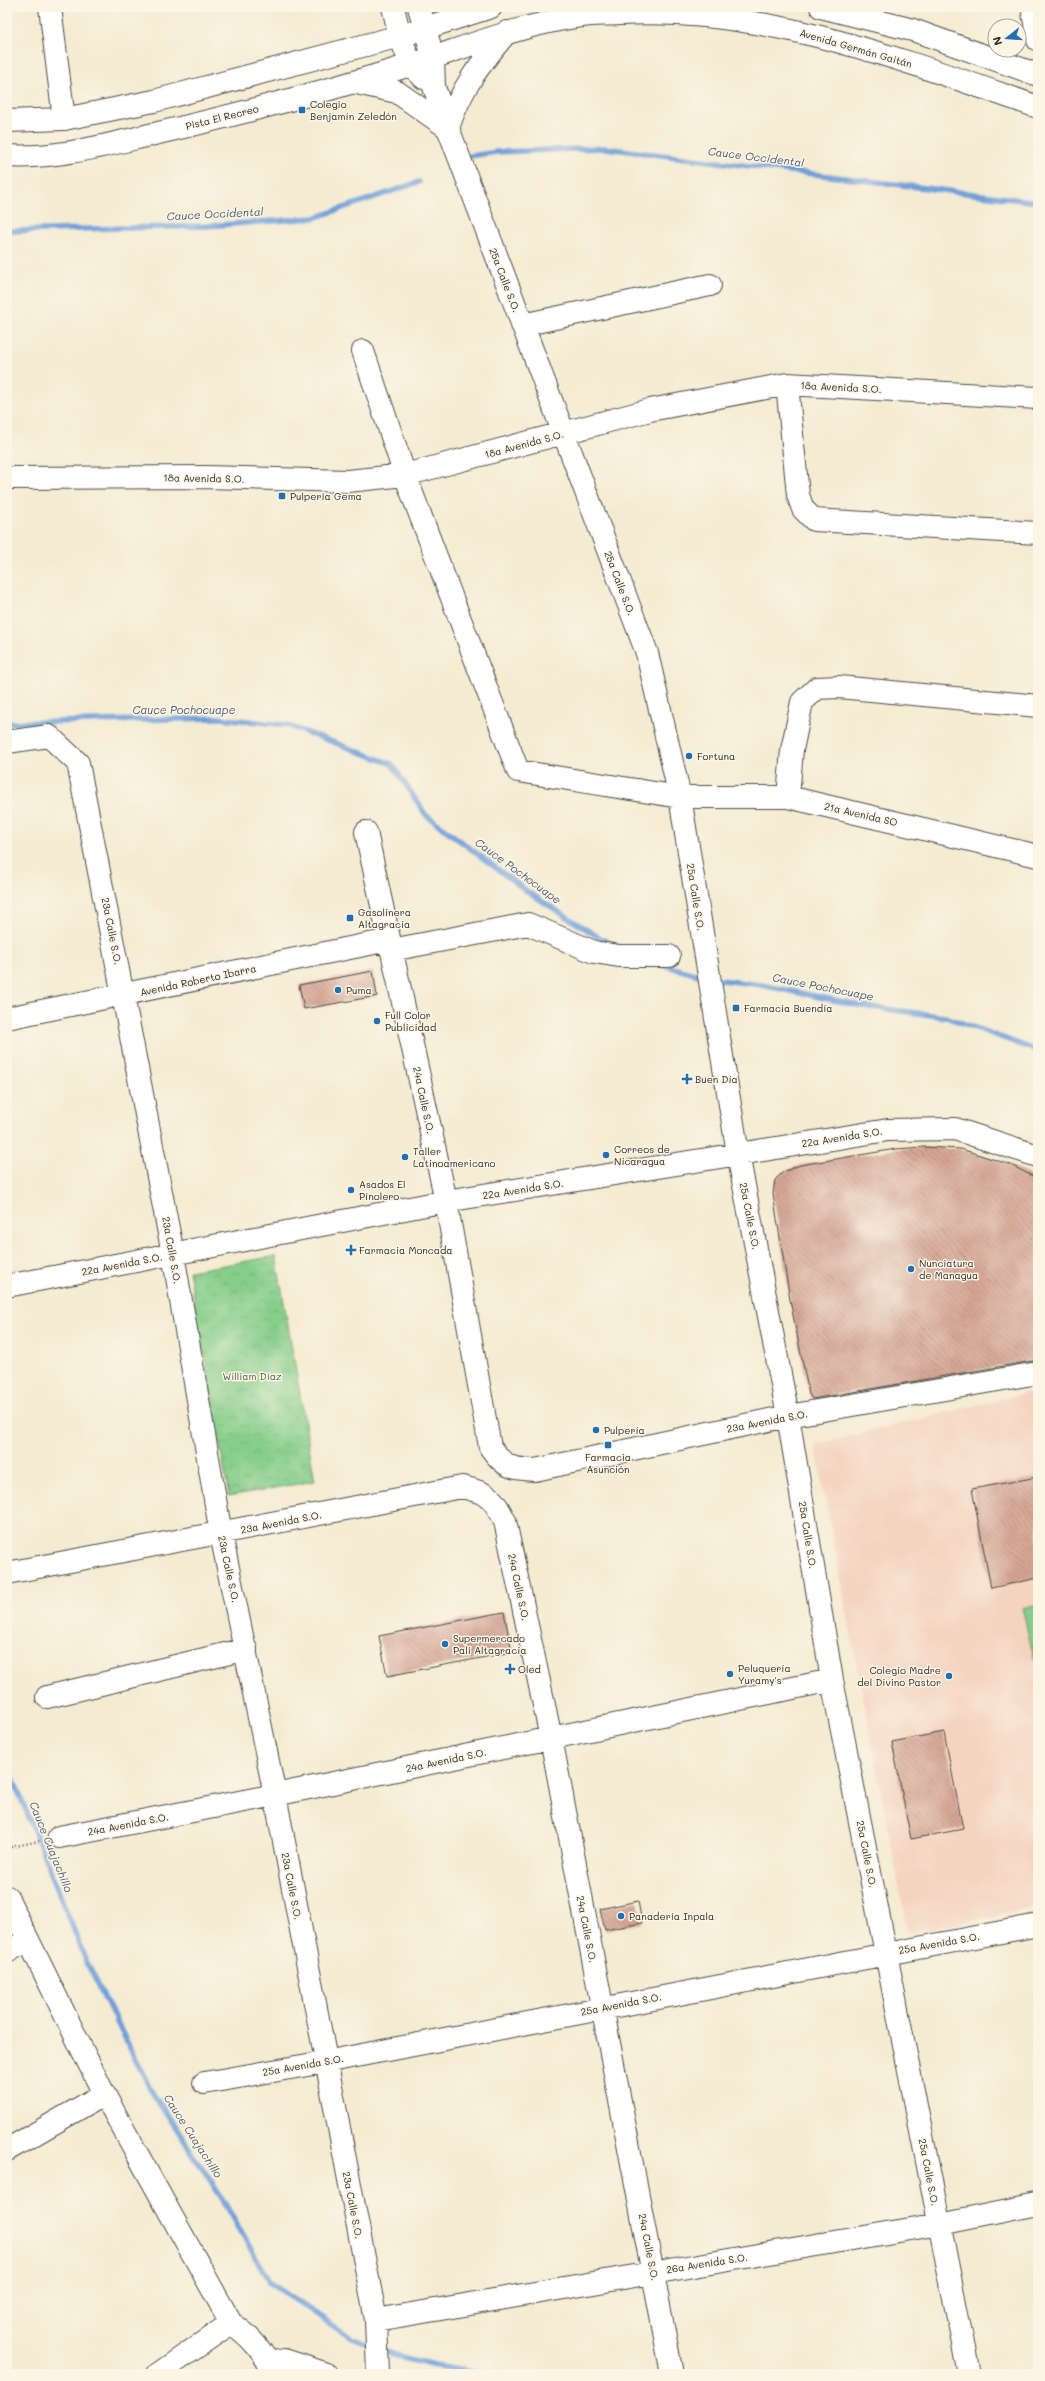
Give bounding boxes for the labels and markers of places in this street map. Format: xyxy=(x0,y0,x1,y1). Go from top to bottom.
place label: Colegio Benjamín Zeledón xyxy=(310,97,397,123)
marker: Colegio Benjamín Zeledón xyxy=(297,105,307,115)
place label: Pulpería Gema xyxy=(290,489,362,503)
marker: Pulpería Gema xyxy=(277,491,287,501)
place label: Fortuna xyxy=(697,749,735,763)
marker: Fortuna xyxy=(684,751,694,761)
place label: Gasolinera Altagracia xyxy=(358,905,411,931)
marker: Gasolinera Altagracia xyxy=(345,913,355,923)
place label: Puma xyxy=(346,983,372,997)
marker: Puma xyxy=(333,985,343,995)
place label: Farmacia Buendía xyxy=(744,1001,833,1015)
marker: Farmacia Buendía xyxy=(731,1003,741,1013)
place label: Full Color Publicidad xyxy=(385,1008,436,1034)
marker: Full Color Publicidad xyxy=(372,1016,382,1026)
place label: Buen Día xyxy=(695,1072,738,1086)
marker: Buen Día xyxy=(682,1074,692,1084)
place label: Correos de Nicaragua xyxy=(614,1142,670,1168)
place label: Taller Latinoamericano xyxy=(413,1144,496,1170)
marker: Correos de Nicaragua xyxy=(601,1150,611,1160)
marker: Taller Latinoamericano xyxy=(400,1152,410,1162)
place label: Asados El Pinolero xyxy=(359,1177,406,1203)
marker: Asados El Pinolero xyxy=(346,1185,356,1195)
place label: Farmacia Moncada xyxy=(359,1243,453,1257)
marker: Farmacia Moncada xyxy=(346,1245,356,1255)
place label: Nunciatura de Managua xyxy=(919,1256,978,1282)
marker: Nunciatura de Managua xyxy=(906,1264,916,1274)
place label: Pulpería xyxy=(604,1423,645,1437)
marker: Pulpería xyxy=(591,1425,601,1435)
marker: Farmacia Asunción xyxy=(603,1440,613,1450)
place label: Farmacia Asunción xyxy=(585,1450,631,1476)
place label: Supermercado Palí Altagracia xyxy=(453,1631,526,1657)
marker: Supermercado Palí Altagracia xyxy=(440,1639,450,1649)
place label: Peluquería Yuramy's xyxy=(738,1661,791,1687)
place label: Oled xyxy=(518,1662,541,1676)
place label: Colegio Madre del Divino Pastor xyxy=(857,1663,941,1689)
marker: Oled xyxy=(505,1664,515,1674)
marker: Peluquería Yuramy's xyxy=(725,1669,735,1679)
marker: Colegio Madre del Divino Pastor xyxy=(944,1671,954,1681)
place label: Panadería Inpala xyxy=(629,1909,714,1923)
marker: Panadería Inpala xyxy=(616,1911,626,1921)

